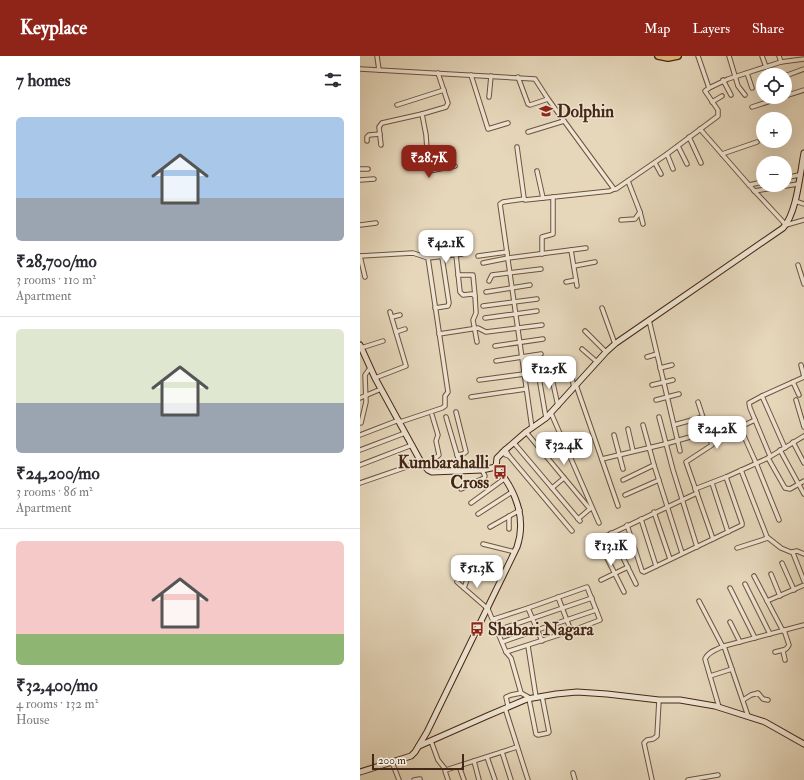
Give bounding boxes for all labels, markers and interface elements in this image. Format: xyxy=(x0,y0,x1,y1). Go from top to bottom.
text: Keyplace xyxy=(20,16,87,40)
text: Map xyxy=(644,20,670,37)
text: Layers xyxy=(692,20,730,37)
text: Share xyxy=(752,20,784,37)
map controls xyxy=(756,68,792,192)
button: locate xyxy=(756,68,792,104)
icon: filters xyxy=(322,69,344,91)
text: 7 homes xyxy=(16,70,71,91)
place label: Dolphin xyxy=(557,101,614,123)
school or university icon: Dolphin xyxy=(538,103,554,119)
button: + xyxy=(756,112,792,148)
icon: home xyxy=(144,143,216,215)
pin: ₹28.7K xyxy=(396,145,462,179)
text: ₹28.7K xyxy=(410,150,448,166)
button: − xyxy=(756,156,792,192)
pin: ₹42.1K xyxy=(413,230,479,264)
text: ₹42.1K xyxy=(427,235,465,251)
text: ₹28,700/mo xyxy=(16,251,97,272)
text: 3 rooms · 110 m² xyxy=(16,272,96,288)
text: Apartment xyxy=(16,288,72,304)
icon: home xyxy=(144,355,216,427)
pin: ₹12.5K xyxy=(516,356,582,390)
text: ₹12.5K xyxy=(531,361,567,377)
pin: ₹24.2K xyxy=(684,416,750,450)
text: ₹24.2K xyxy=(697,421,737,437)
pin: ₹32.4K xyxy=(531,432,597,466)
text: ₹32.4K xyxy=(545,437,583,453)
place label: Kumbarahalli Cross xyxy=(398,452,489,493)
text: ₹24,200/mo xyxy=(16,463,100,484)
bus stop icon: Kumbarahalli Cross xyxy=(492,464,508,480)
text: 3 rooms · 86 m² xyxy=(16,484,93,500)
text: Apartment xyxy=(16,500,72,516)
pin: ₹13.1K xyxy=(578,533,644,567)
text: ₹13.1K xyxy=(594,538,628,554)
pin: ₹51.3K xyxy=(444,555,510,589)
text: ₹51.3K xyxy=(460,560,494,576)
icon: home xyxy=(144,567,216,639)
place label: Shabari Nagara xyxy=(488,619,595,641)
bus stop icon: Shabari Nagara xyxy=(469,621,485,637)
text: ₹32,400/mo xyxy=(16,675,98,696)
text: 4 rooms · 132 m² xyxy=(16,696,98,712)
text: House xyxy=(16,712,49,728)
scale bar xyxy=(372,752,464,771)
text: 200 m xyxy=(378,754,406,767)

